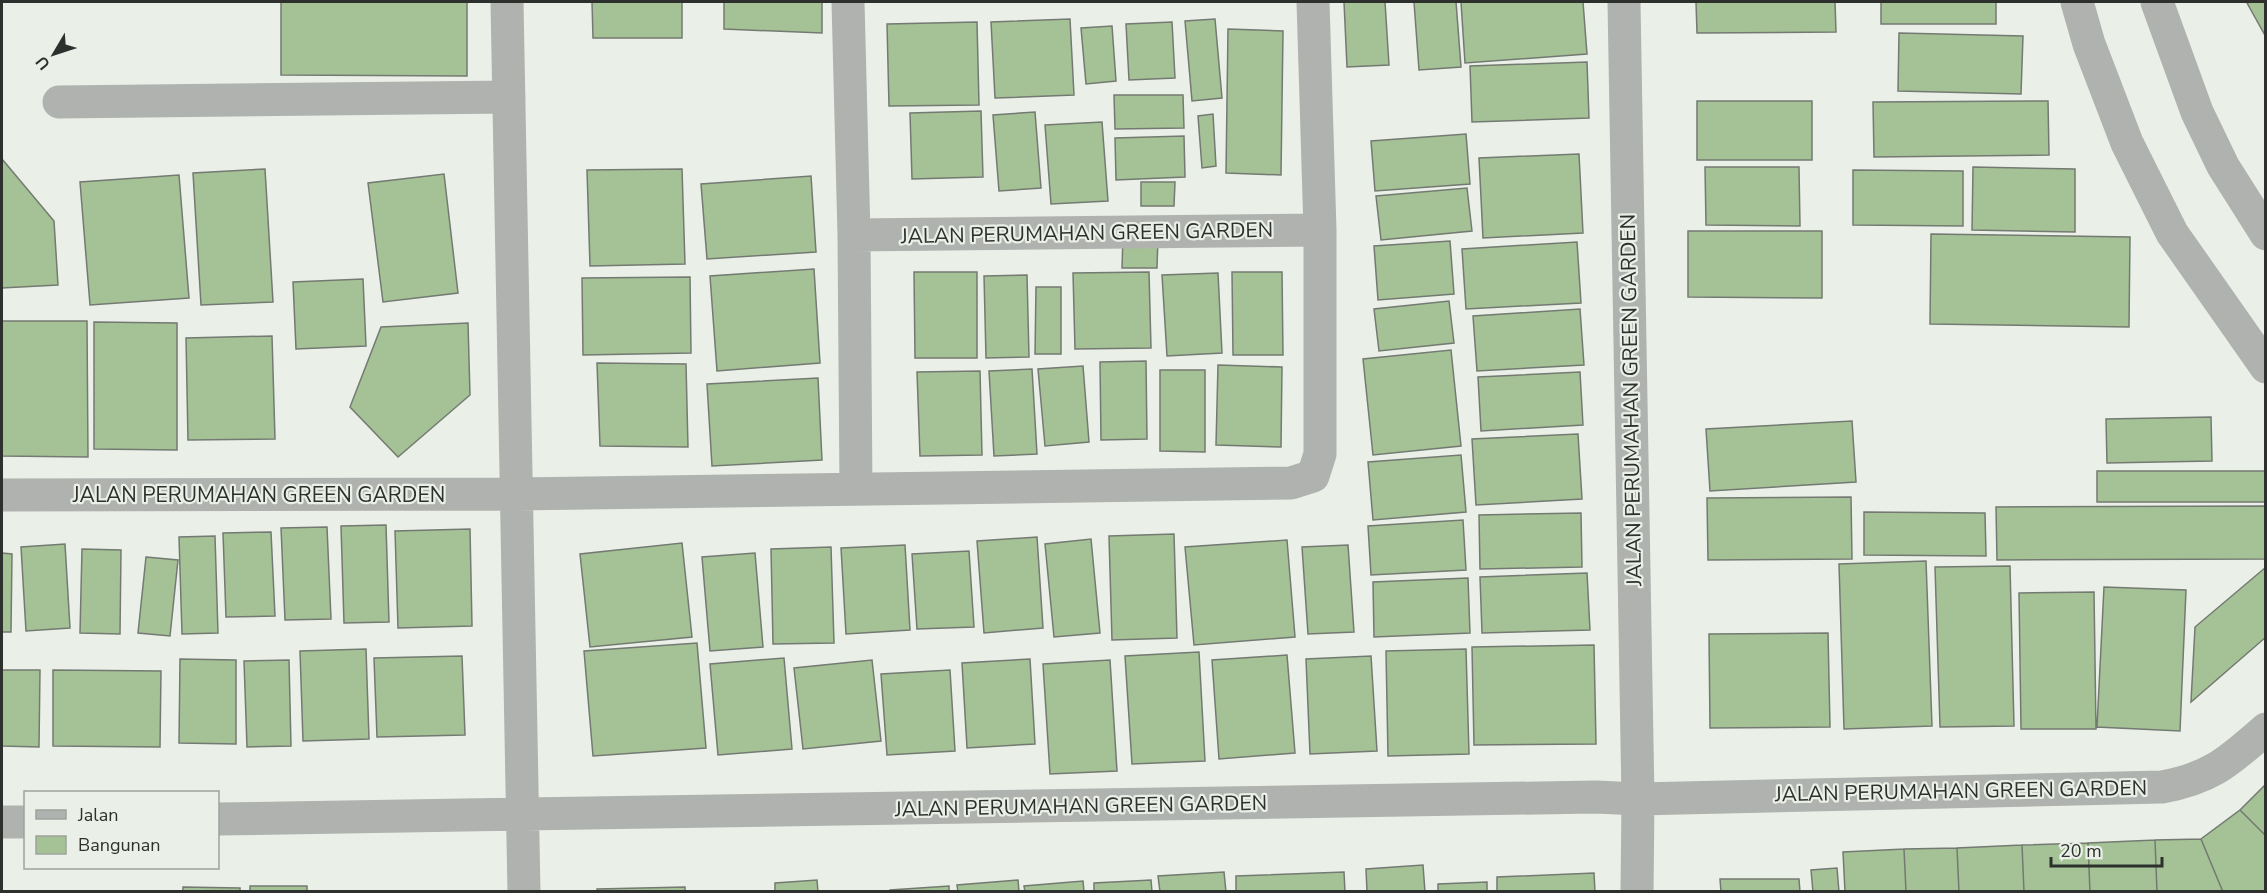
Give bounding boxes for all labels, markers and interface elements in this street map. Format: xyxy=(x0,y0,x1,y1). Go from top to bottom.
north arrow xyxy=(24,24,84,84)
text: U xyxy=(31,51,55,74)
street label: JALAN PERUMAHAN GREEN GARDEN xyxy=(1614,214,1648,587)
street label: JALAN PERUMAHAN GREEN GARDEN xyxy=(900,216,1273,250)
street label: JALAN PERUMAHAN GREEN GARDEN xyxy=(72,481,445,509)
street label: JALAN PERUMAHAN GREEN GARDEN xyxy=(1774,774,2147,808)
street label: JALAN PERUMAHAN GREEN GARDEN xyxy=(894,789,1267,823)
legend xyxy=(24,791,219,869)
text: Jalan xyxy=(77,803,118,827)
scale bar xyxy=(2051,830,2162,868)
text: Bangunan xyxy=(78,833,161,857)
text: 20 m xyxy=(2060,839,2102,863)

